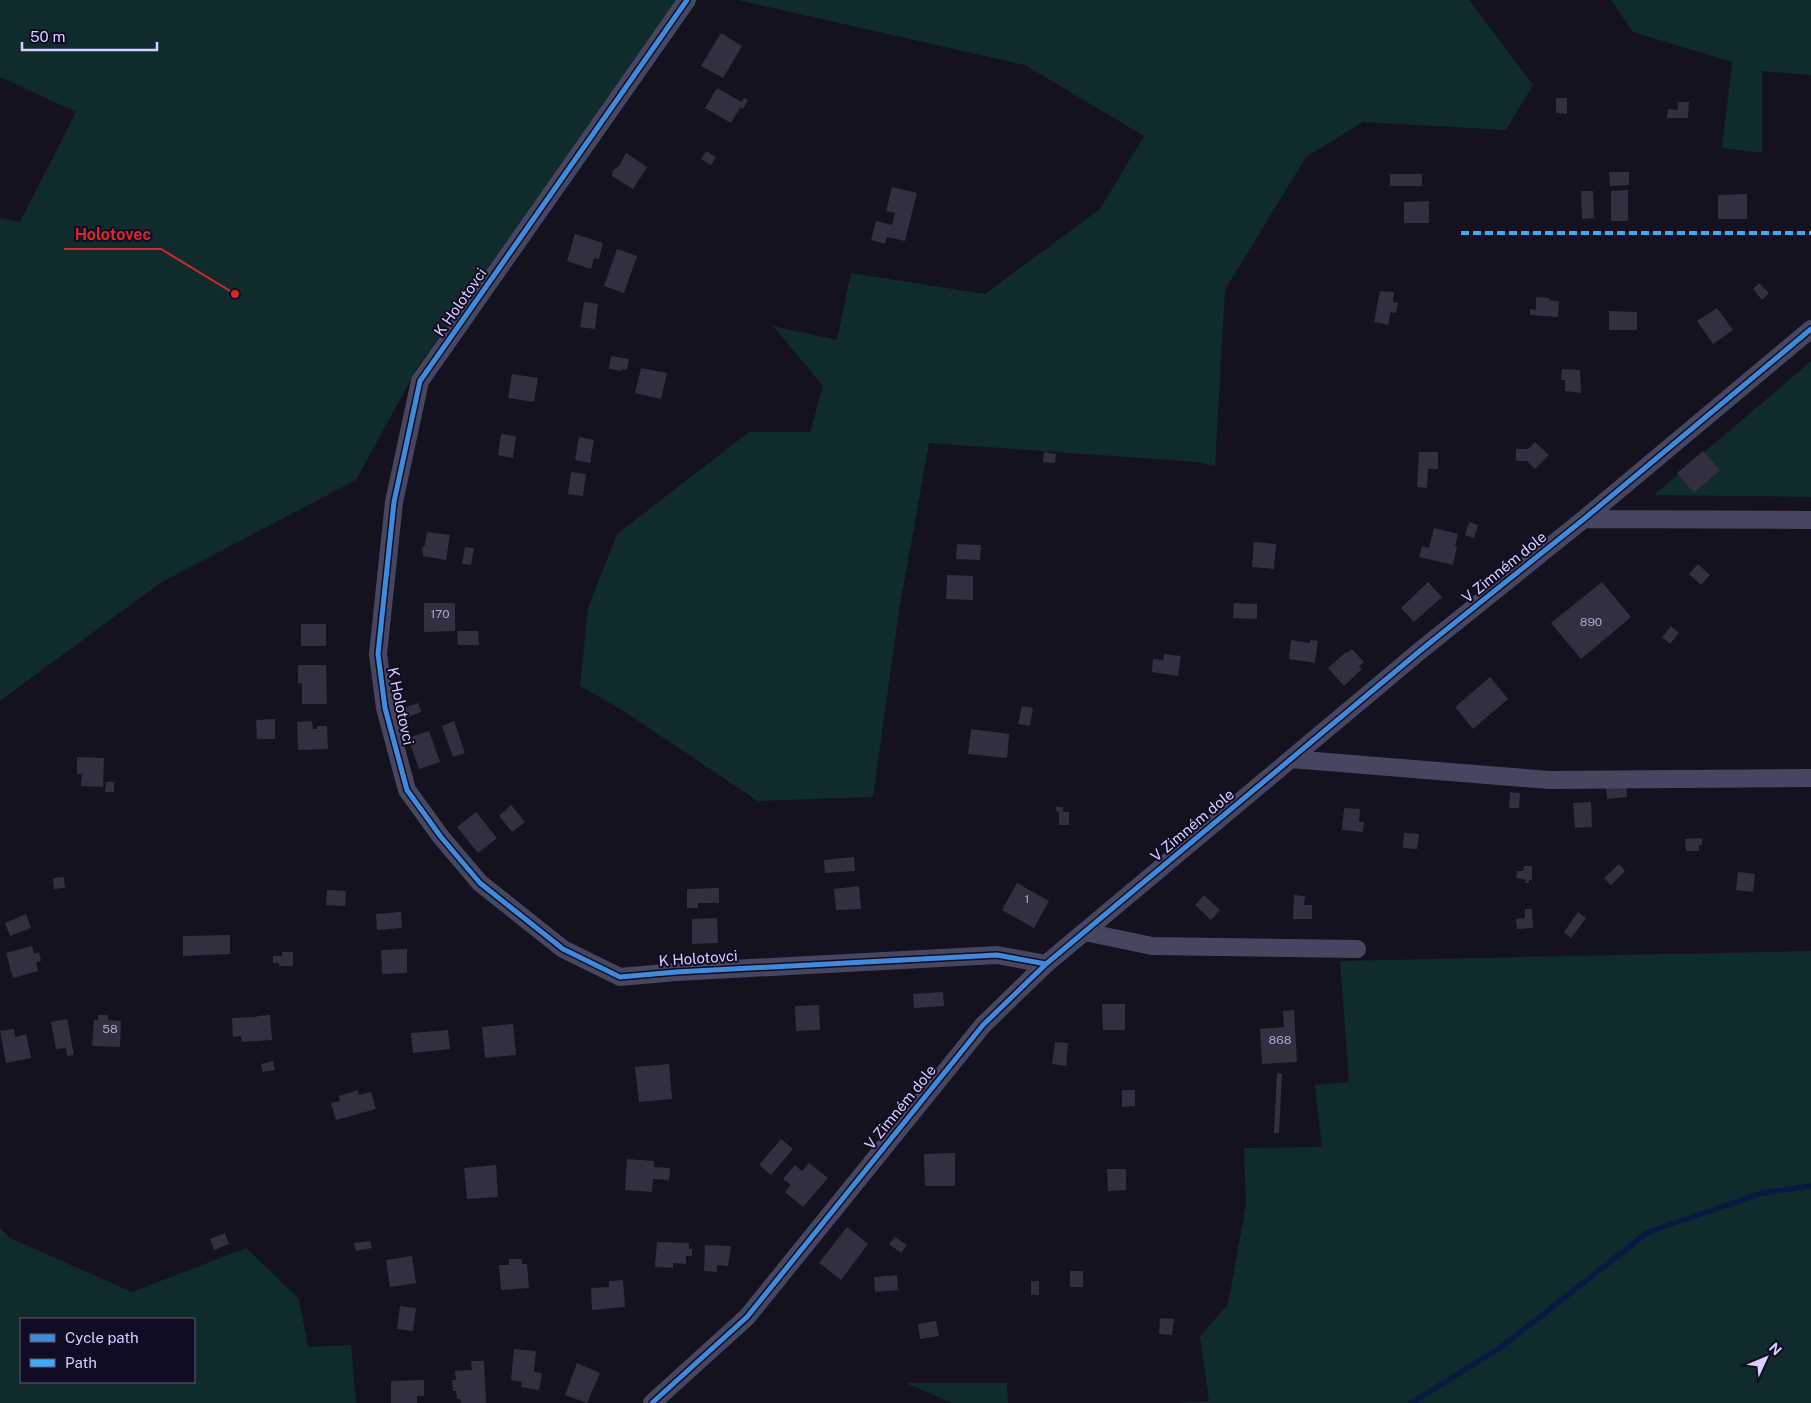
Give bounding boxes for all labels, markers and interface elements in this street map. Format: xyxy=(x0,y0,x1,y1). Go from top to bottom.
scale bar xyxy=(22,20,158,52)
text: 50 m xyxy=(30,28,65,45)
callout: Holotovec xyxy=(64,218,161,249)
text: Holotovec xyxy=(75,225,151,244)
street label: K Holotovci xyxy=(430,265,490,339)
street label: V Zimném dole xyxy=(1458,528,1550,606)
house number: 170 xyxy=(430,607,450,621)
house number: 890 xyxy=(1580,615,1602,629)
street label: K Holotovci xyxy=(384,665,418,747)
street label: V Zimném dole xyxy=(1147,785,1237,865)
house number: 1 xyxy=(1025,892,1029,906)
street label: K Holotovci xyxy=(658,947,738,969)
house number: 58 xyxy=(102,1022,118,1036)
house number: 868 xyxy=(1269,1033,1292,1047)
street label: V Zimném dole xyxy=(861,1061,939,1153)
legend xyxy=(20,1318,195,1383)
text: Cycle path xyxy=(65,1329,139,1346)
north arrow xyxy=(1741,1333,1791,1383)
text: N xyxy=(1766,1339,1785,1358)
text: Path xyxy=(65,1354,97,1371)

